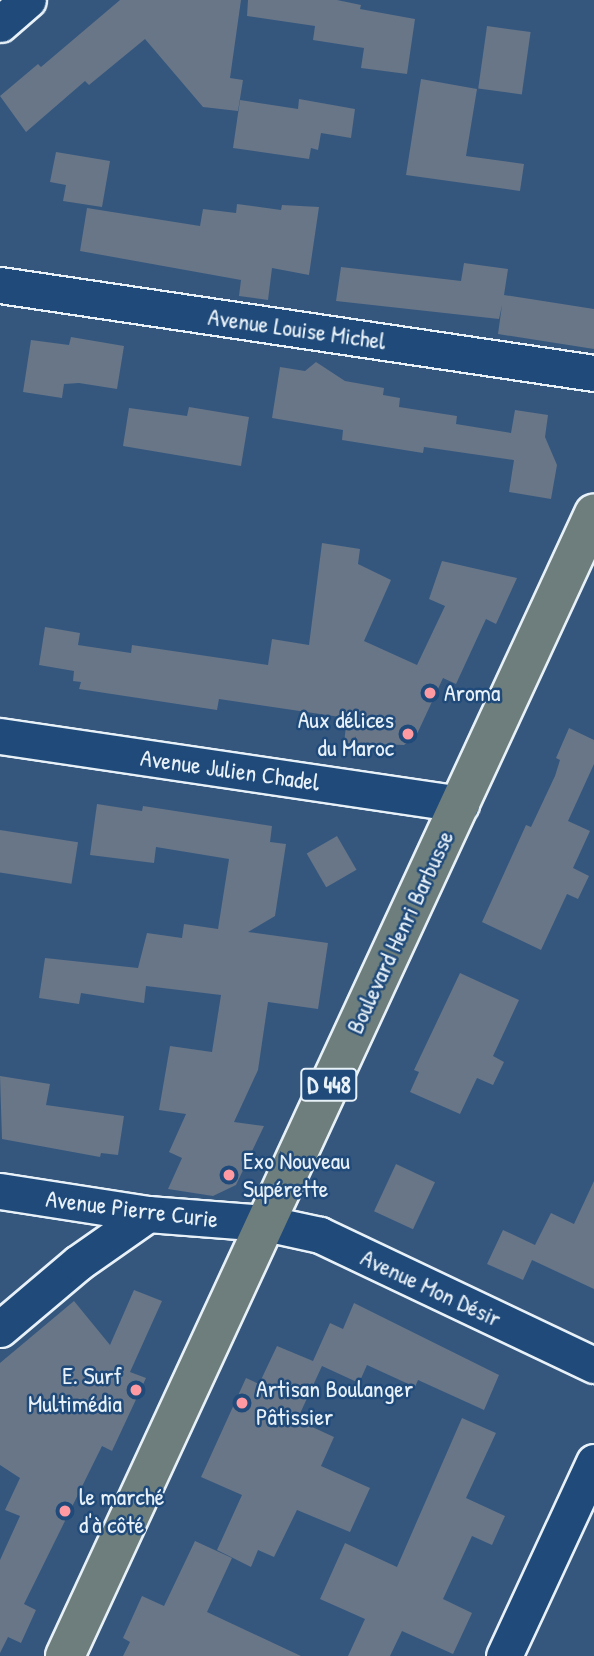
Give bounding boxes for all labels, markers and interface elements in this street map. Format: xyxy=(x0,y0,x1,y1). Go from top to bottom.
street label: Avenue Louise Michel xyxy=(206,302,388,356)
place label: Aroma xyxy=(444,679,500,707)
marker: Aroma xyxy=(422,685,438,701)
place label: Aux délices du Maroc xyxy=(298,706,394,762)
marker: Aux délices du Maroc xyxy=(400,726,416,742)
street label: Avenue Julien Chadel xyxy=(139,743,321,797)
street label: Boulevard Henri Barbusse xyxy=(340,826,460,1038)
road number: D 448 xyxy=(299,1066,359,1104)
place label: Exo Nouveau Supérette xyxy=(243,1147,350,1203)
marker: Exo Nouveau Supérette xyxy=(221,1167,237,1183)
street label: Avenue Pierre Curie xyxy=(44,1184,220,1234)
street label: Avenue Mon Désir xyxy=(356,1243,506,1333)
place label: E. Surf Multimédia xyxy=(28,1362,122,1418)
place label: Artisan Boulanger Pâtissier xyxy=(256,1375,413,1431)
marker: E. Surf Multimédia xyxy=(128,1382,144,1398)
marker: Artisan Boulanger Pâtissier xyxy=(234,1395,250,1411)
place label: le marché d'à côté xyxy=(79,1483,164,1539)
marker: le marché d'à côté xyxy=(57,1503,73,1519)

